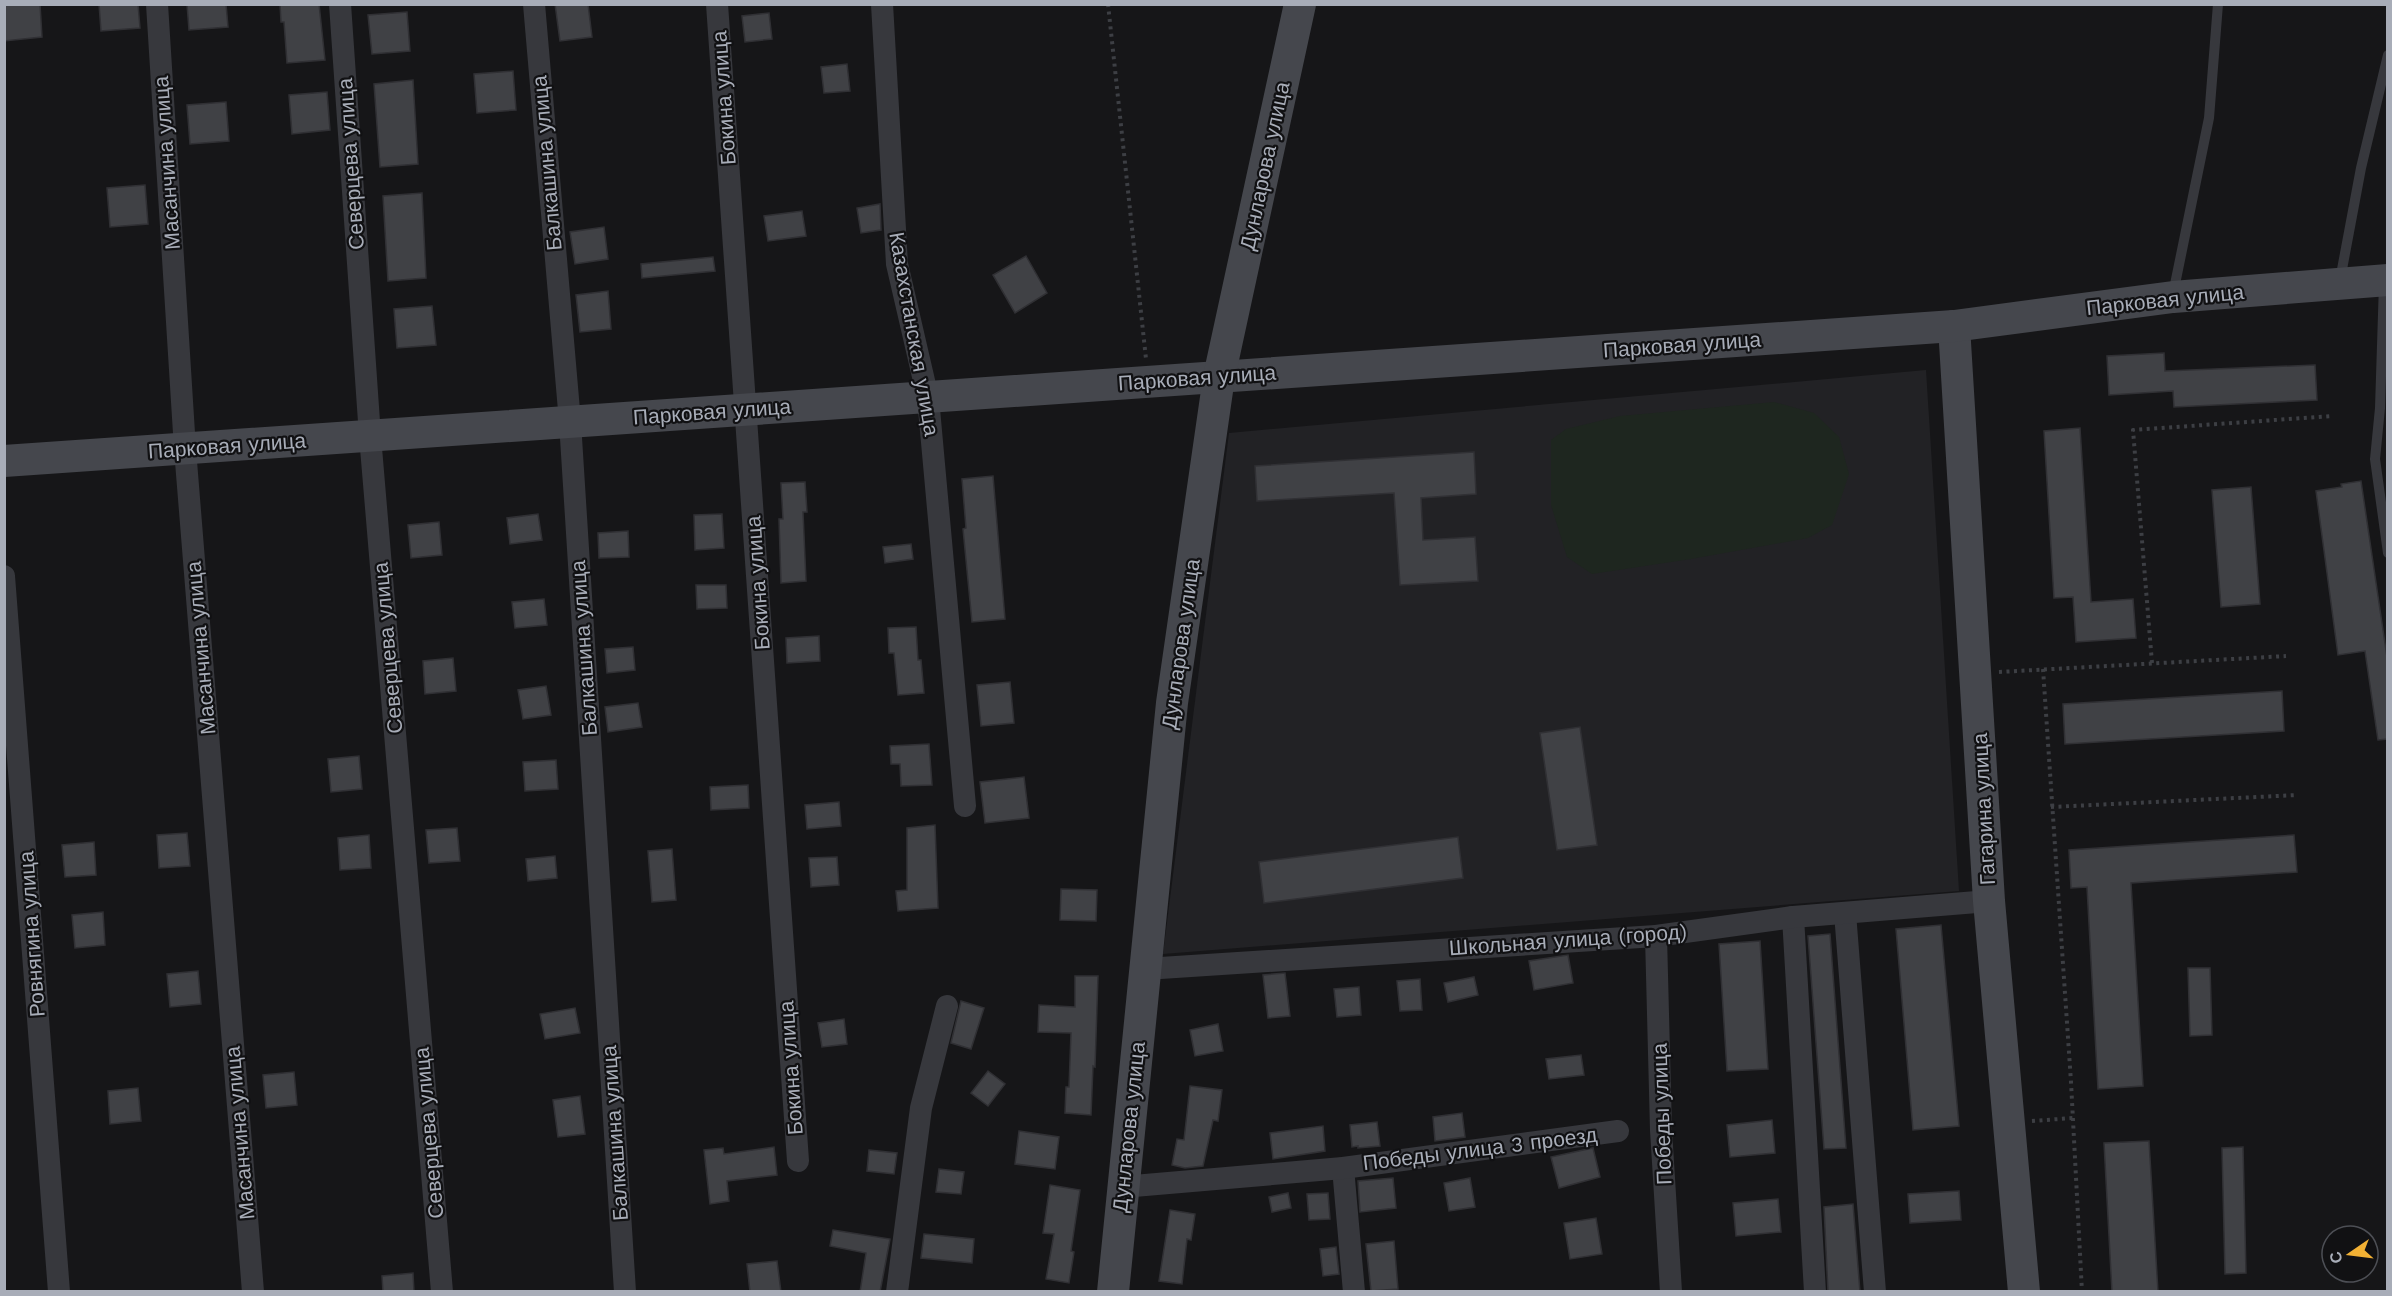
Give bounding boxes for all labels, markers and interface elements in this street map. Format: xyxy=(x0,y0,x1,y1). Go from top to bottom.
street label: Бокина улица xyxy=(706,30,741,166)
street label: Балкашина улица xyxy=(526,74,567,252)
street label: Масанчина улица xyxy=(148,75,185,251)
street label: Северцева улица xyxy=(332,77,369,251)
street label: Дунларова улица xyxy=(1234,79,1295,252)
street label: Казахстанская улица xyxy=(884,230,945,438)
street label: Парковая улица xyxy=(2085,279,2245,320)
street label: Парковая улица xyxy=(1602,326,1762,362)
street label: Парковая улица xyxy=(1117,359,1277,395)
street label: Парковая улица xyxy=(632,393,792,429)
street label: Парковая улица xyxy=(147,427,307,463)
street label: Бокина улица xyxy=(740,515,775,651)
street label: Дунларова улица xyxy=(1156,557,1205,731)
street label: Балкашина улица xyxy=(565,559,602,737)
street label: Масанчина улица xyxy=(180,560,221,736)
street label: Северцева улица xyxy=(368,561,407,735)
street label: Гагарина улица xyxy=(1967,732,2000,886)
street label: Ровнягина улица xyxy=(13,850,50,1018)
street label: Школьная улица (город) xyxy=(1448,919,1688,960)
street label: Бокина улица xyxy=(773,1000,808,1136)
street label: Дунларова улица xyxy=(1107,1040,1150,1214)
street label: Победы улица xyxy=(1647,1042,1676,1185)
street label: Балкашина улица xyxy=(596,1044,633,1222)
street label: Масанчина улица xyxy=(219,1045,260,1221)
street label: Северцева улица xyxy=(409,1046,448,1220)
street label: Победы улица 3 проезд xyxy=(1361,1122,1599,1175)
north arrow xyxy=(2320,1224,2380,1284)
text: С xyxy=(2325,1249,2347,1265)

